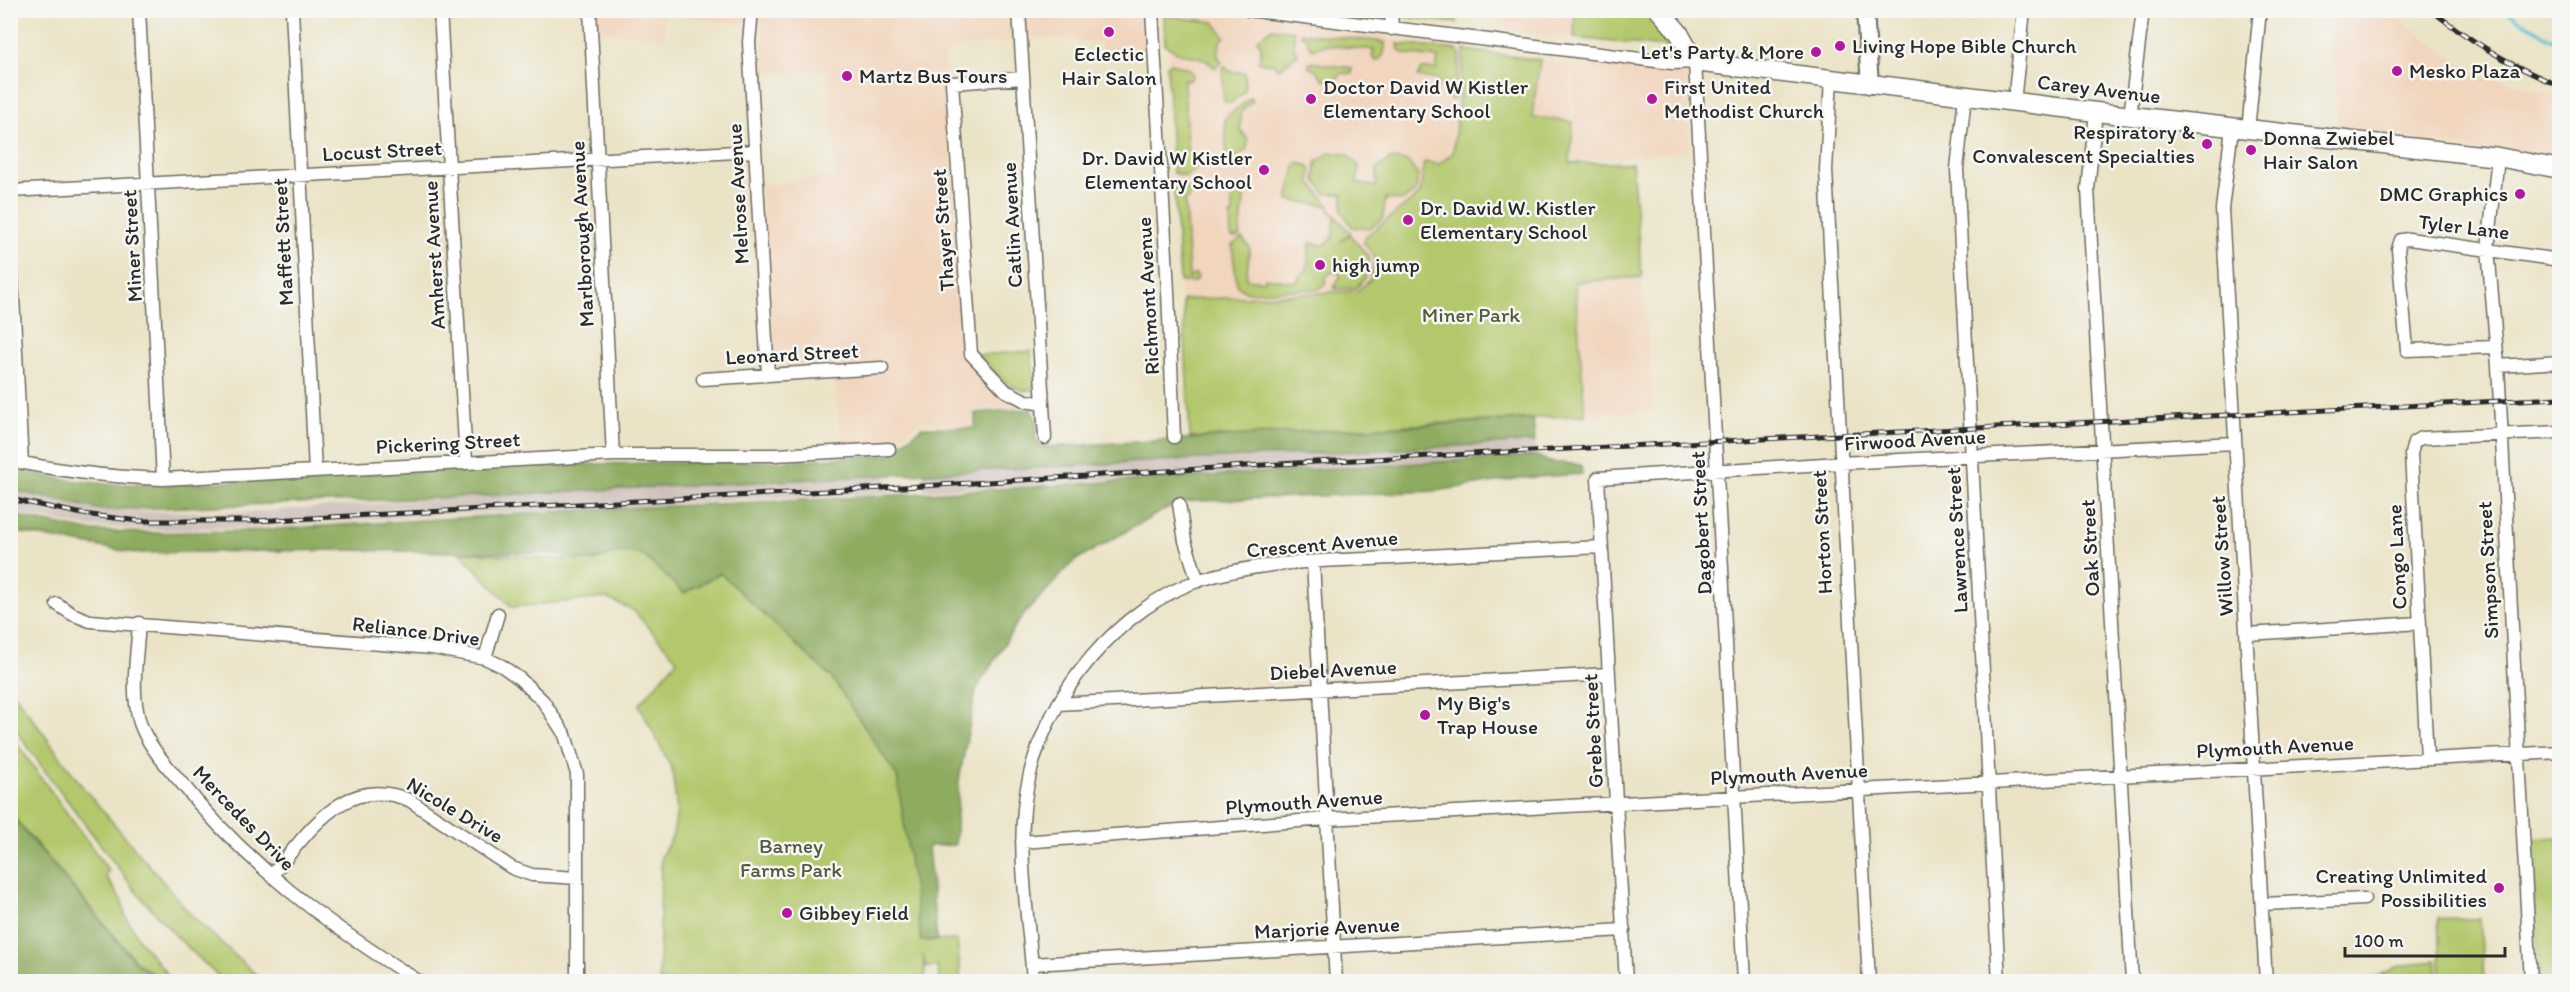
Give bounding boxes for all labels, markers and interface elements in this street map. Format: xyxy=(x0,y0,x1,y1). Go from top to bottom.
marker: Eclectic Hair Salon xyxy=(1102,25,1116,39)
place label: Living Hope Bible Church xyxy=(1852,33,2077,58)
place label: Let's Party & More xyxy=(1640,39,1804,64)
marker: Living Hope Bible Church xyxy=(1833,39,1847,53)
place label: Eclectic Hair Salon xyxy=(1061,41,1157,90)
marker: Let's Party & More xyxy=(1809,45,1823,59)
place label: Mesko Plaza xyxy=(2409,58,2521,83)
place label: Martz Bus Tours xyxy=(859,63,1007,88)
marker: Mesko Plaza xyxy=(2390,64,2404,78)
marker: Martz Bus Tours xyxy=(840,69,854,83)
street label: Carey Avenue xyxy=(2036,69,2162,108)
place label: Doctor David W Kistler Elementary School xyxy=(1323,74,1529,123)
place label: First United Methodist Church xyxy=(1664,74,1824,123)
marker: Doctor David W Kistler Elementary School xyxy=(1304,92,1318,106)
marker: First United Methodist Church xyxy=(1645,92,1659,106)
place label: Respiratory & Convalescent Specialties xyxy=(1972,119,2195,168)
street label: Melrose Avenue xyxy=(721,123,754,265)
place label: Donna Zwiebel Hair Salon xyxy=(2263,125,2394,174)
street label: Locust Street xyxy=(321,135,443,166)
marker: Respiratory & Convalescent Specialties xyxy=(2200,137,2214,151)
street label: Marlborough Avenue xyxy=(564,140,599,328)
marker: Donna Zwiebel Hair Salon xyxy=(2244,143,2258,157)
place label: Dr. David W Kistler Elementary School xyxy=(1081,145,1253,194)
street label: Catlin Avenue xyxy=(996,161,1027,289)
marker: Dr. David W Kistler Elementary School xyxy=(1257,163,1271,177)
street label: Thayer Street xyxy=(926,168,959,292)
street label: Maffett Street xyxy=(267,177,298,307)
street label: Amherst Avenue xyxy=(417,180,450,330)
place label: DMC Graphics xyxy=(2379,181,2508,206)
marker: DMC Graphics xyxy=(2513,187,2527,201)
street label: Miner Street xyxy=(116,189,147,303)
place label: Dr. David W. Kistler Elementary School xyxy=(1420,195,1596,244)
street label: Tyler Lane xyxy=(2417,209,2511,244)
marker: Dr. David W. Kistler Elementary School xyxy=(1401,213,1415,227)
street label: Richmont Avenue xyxy=(1131,216,1164,376)
place label: high jump xyxy=(1332,252,1420,277)
marker: high jump xyxy=(1313,258,1327,272)
park label: Miner Park xyxy=(1422,302,1520,327)
street label: Leonard Street xyxy=(725,338,859,369)
street label: Firwood Avenue xyxy=(1843,423,1987,456)
street label: Pickering Street xyxy=(375,426,521,459)
street label: Dagobert Street xyxy=(1684,450,1717,596)
street label: Lawrence Street xyxy=(1940,466,1973,614)
street label: Horton Street xyxy=(1806,469,1837,595)
street label: Willow Street xyxy=(2205,495,2238,617)
street label: Oak Street xyxy=(2074,499,2105,597)
street label: Simpson Street xyxy=(2471,500,2504,640)
street label: Congo Lane xyxy=(2381,504,2412,610)
street label: Crescent Avenue xyxy=(1245,524,1399,563)
street label: Reliance Drive xyxy=(351,610,481,651)
street label: Diebel Avenue xyxy=(1269,654,1397,685)
street label: Grebe Street xyxy=(1577,673,1608,789)
place label: My Big's Trap House xyxy=(1437,690,1538,739)
marker: My Big's Trap House xyxy=(1418,708,1432,722)
street label: Plymouth Avenue xyxy=(2196,730,2354,763)
street label: Plymouth Avenue xyxy=(1710,757,1868,790)
street label: Mercedes Drive xyxy=(188,760,301,876)
street label: Nicole Drive xyxy=(402,771,508,848)
street label: Plymouth Avenue xyxy=(1224,784,1384,819)
park label: Barney Farms Park xyxy=(740,833,842,882)
place label: Creating Unlimited Possibilities xyxy=(2316,863,2488,912)
marker: Creating Unlimited Possibilities xyxy=(2492,881,2506,895)
place label: Gibbey Field xyxy=(799,900,909,925)
marker: Gibbey Field xyxy=(780,906,794,920)
street label: Marjorie Avenue xyxy=(1254,911,1400,944)
scale bar xyxy=(2345,920,2506,958)
text: 100 m xyxy=(2354,930,2404,952)

